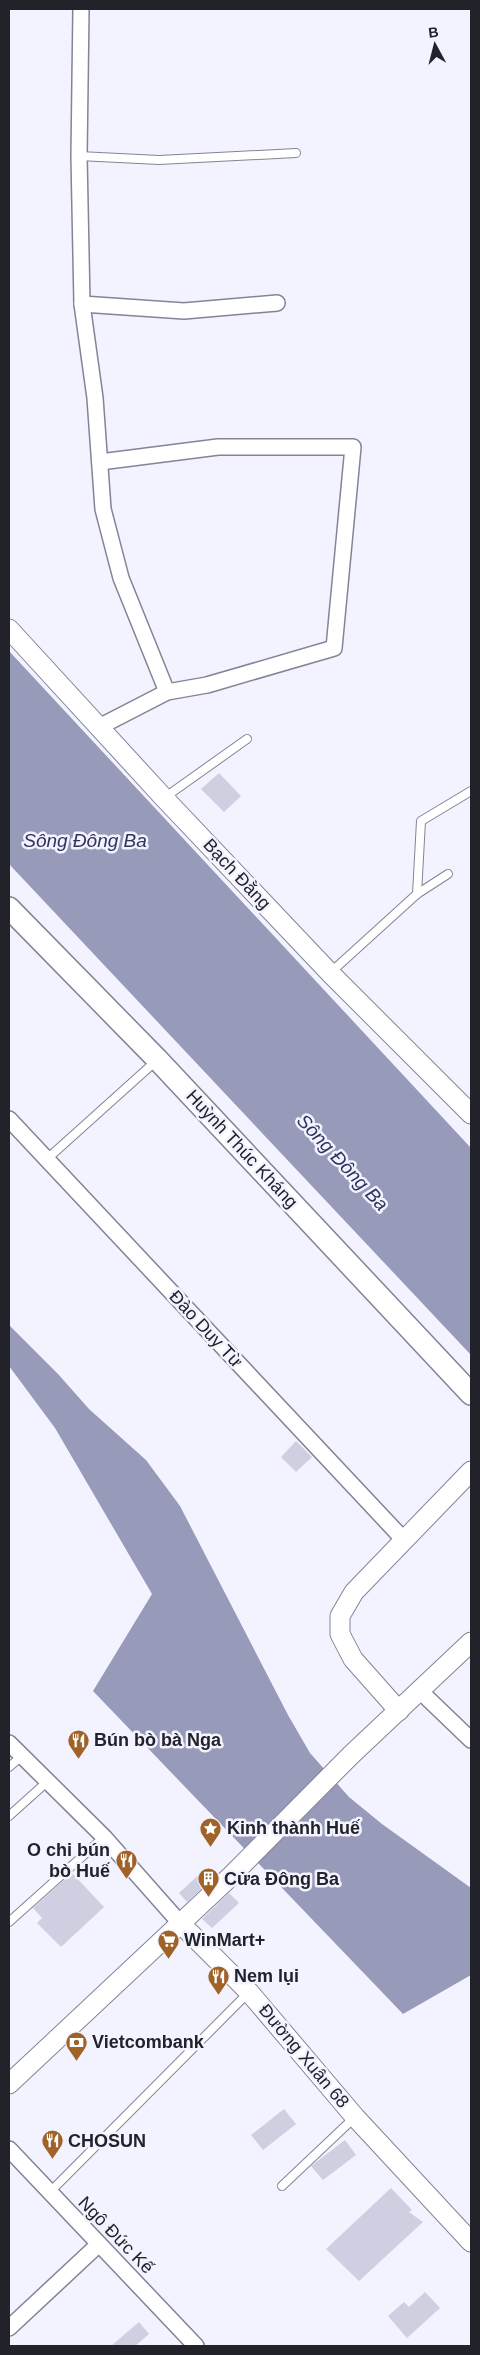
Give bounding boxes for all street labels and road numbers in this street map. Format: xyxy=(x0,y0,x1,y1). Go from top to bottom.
street label: Bạch Đằng xyxy=(199,834,275,913)
street label: Huỳnh Thúc Kháng xyxy=(182,1086,302,1212)
street label: Đào Duy Từ xyxy=(165,1286,247,1372)
street label: Đường Xuân 68 xyxy=(255,2000,353,2112)
street label: Ngô Đức Kế xyxy=(74,2192,158,2278)

